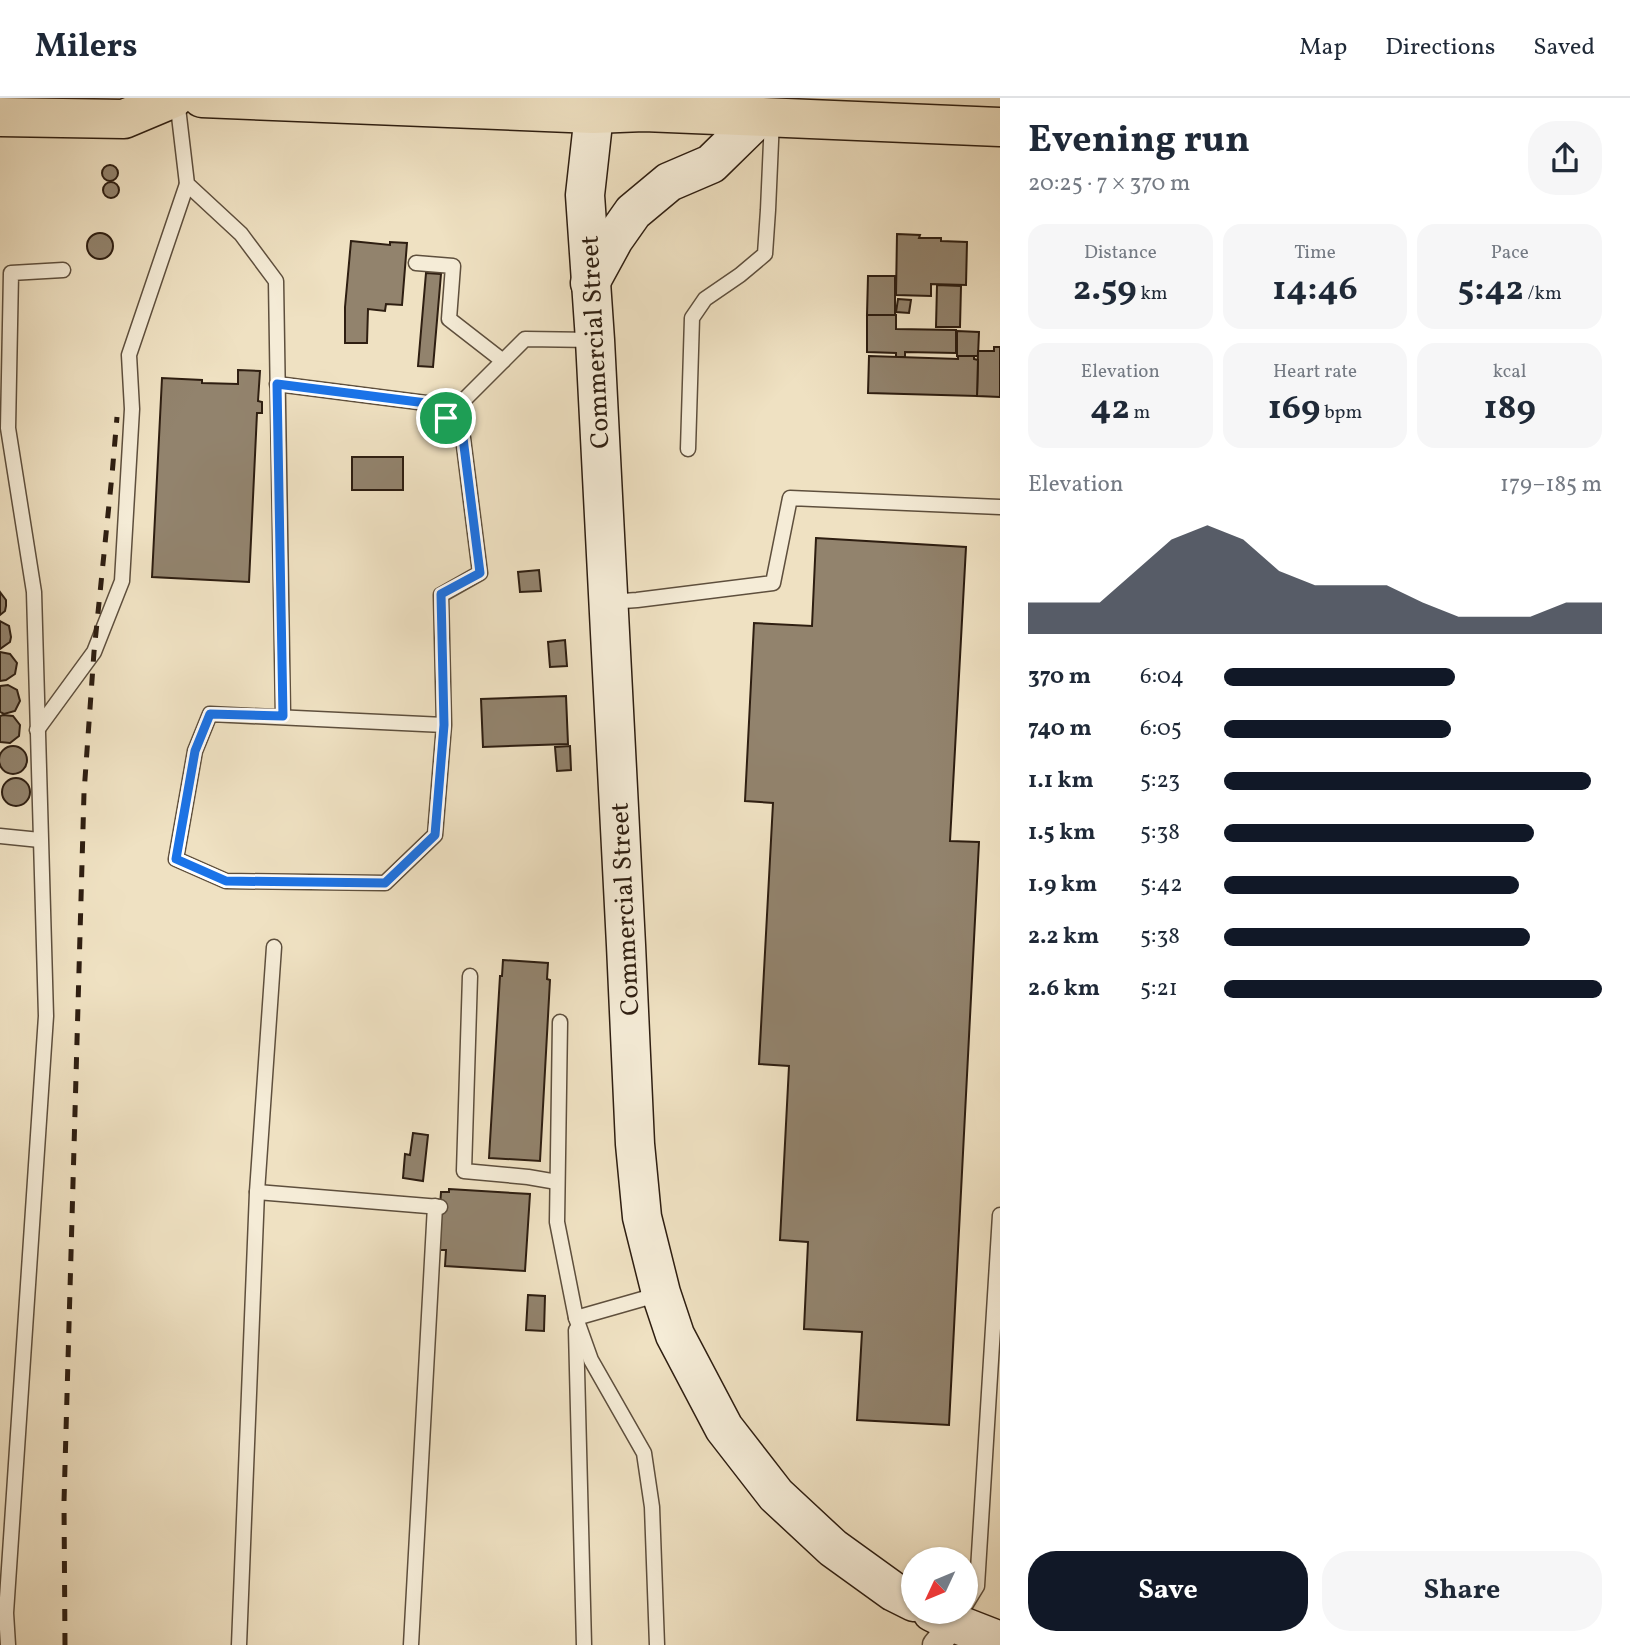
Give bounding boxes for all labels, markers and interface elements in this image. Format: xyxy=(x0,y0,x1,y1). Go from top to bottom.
text: Milers xyxy=(35,25,138,71)
text: Map xyxy=(1299,31,1347,65)
text: Directions xyxy=(1385,31,1495,65)
text: Saved xyxy=(1533,31,1595,65)
text: Evening run xyxy=(1028,115,1250,168)
button: share xyxy=(1528,121,1602,195)
text: 20:25 · 7 × 370 m xyxy=(1028,168,1190,200)
street label: Commercial Street xyxy=(572,234,620,449)
text: Distance xyxy=(1084,240,1157,266)
text: Time xyxy=(1294,240,1336,266)
text: Pace xyxy=(1491,240,1529,266)
text: 2.59 xyxy=(1073,266,1137,314)
text: 14:46 xyxy=(1272,266,1358,314)
text: 5:42 xyxy=(1458,266,1524,314)
text: km xyxy=(1137,281,1168,307)
text: /km xyxy=(1524,281,1562,307)
text: Elevation xyxy=(1081,359,1160,385)
text: Heart rate xyxy=(1273,359,1357,385)
text: kcal xyxy=(1493,359,1527,385)
text: 42 xyxy=(1090,385,1130,433)
text: 169 xyxy=(1268,385,1320,433)
text: 189 xyxy=(1483,385,1536,433)
pin xyxy=(416,388,476,448)
icon: arrive xyxy=(427,399,465,437)
text: m xyxy=(1130,400,1150,426)
text: bpm xyxy=(1320,400,1362,426)
text: Elevation xyxy=(1028,469,1124,501)
text: 179–185 m xyxy=(1500,469,1602,501)
text: 370 m xyxy=(1028,661,1091,693)
text: 6:04 xyxy=(1140,661,1184,693)
text: 740 m xyxy=(1028,713,1092,745)
text: 6:05 xyxy=(1140,713,1182,745)
text: 1.1 km xyxy=(1028,765,1094,797)
text: 5:23 xyxy=(1140,765,1180,797)
street label: Commercial Street xyxy=(602,801,650,1016)
text: 1.5 km xyxy=(1028,817,1095,849)
text: 5:38 xyxy=(1140,817,1180,849)
text: 1.9 km xyxy=(1028,869,1097,901)
text: 5:42 xyxy=(1140,869,1183,901)
text: 2.2 km xyxy=(1028,921,1099,953)
text: 5:38 xyxy=(1140,921,1180,953)
text: 2.6 km xyxy=(1028,973,1100,1005)
text: 5:21 xyxy=(1140,973,1178,1005)
north arrow xyxy=(901,1547,978,1624)
map controls xyxy=(901,1547,978,1624)
button: Save xyxy=(1028,1551,1308,1631)
button: Share xyxy=(1322,1551,1602,1631)

